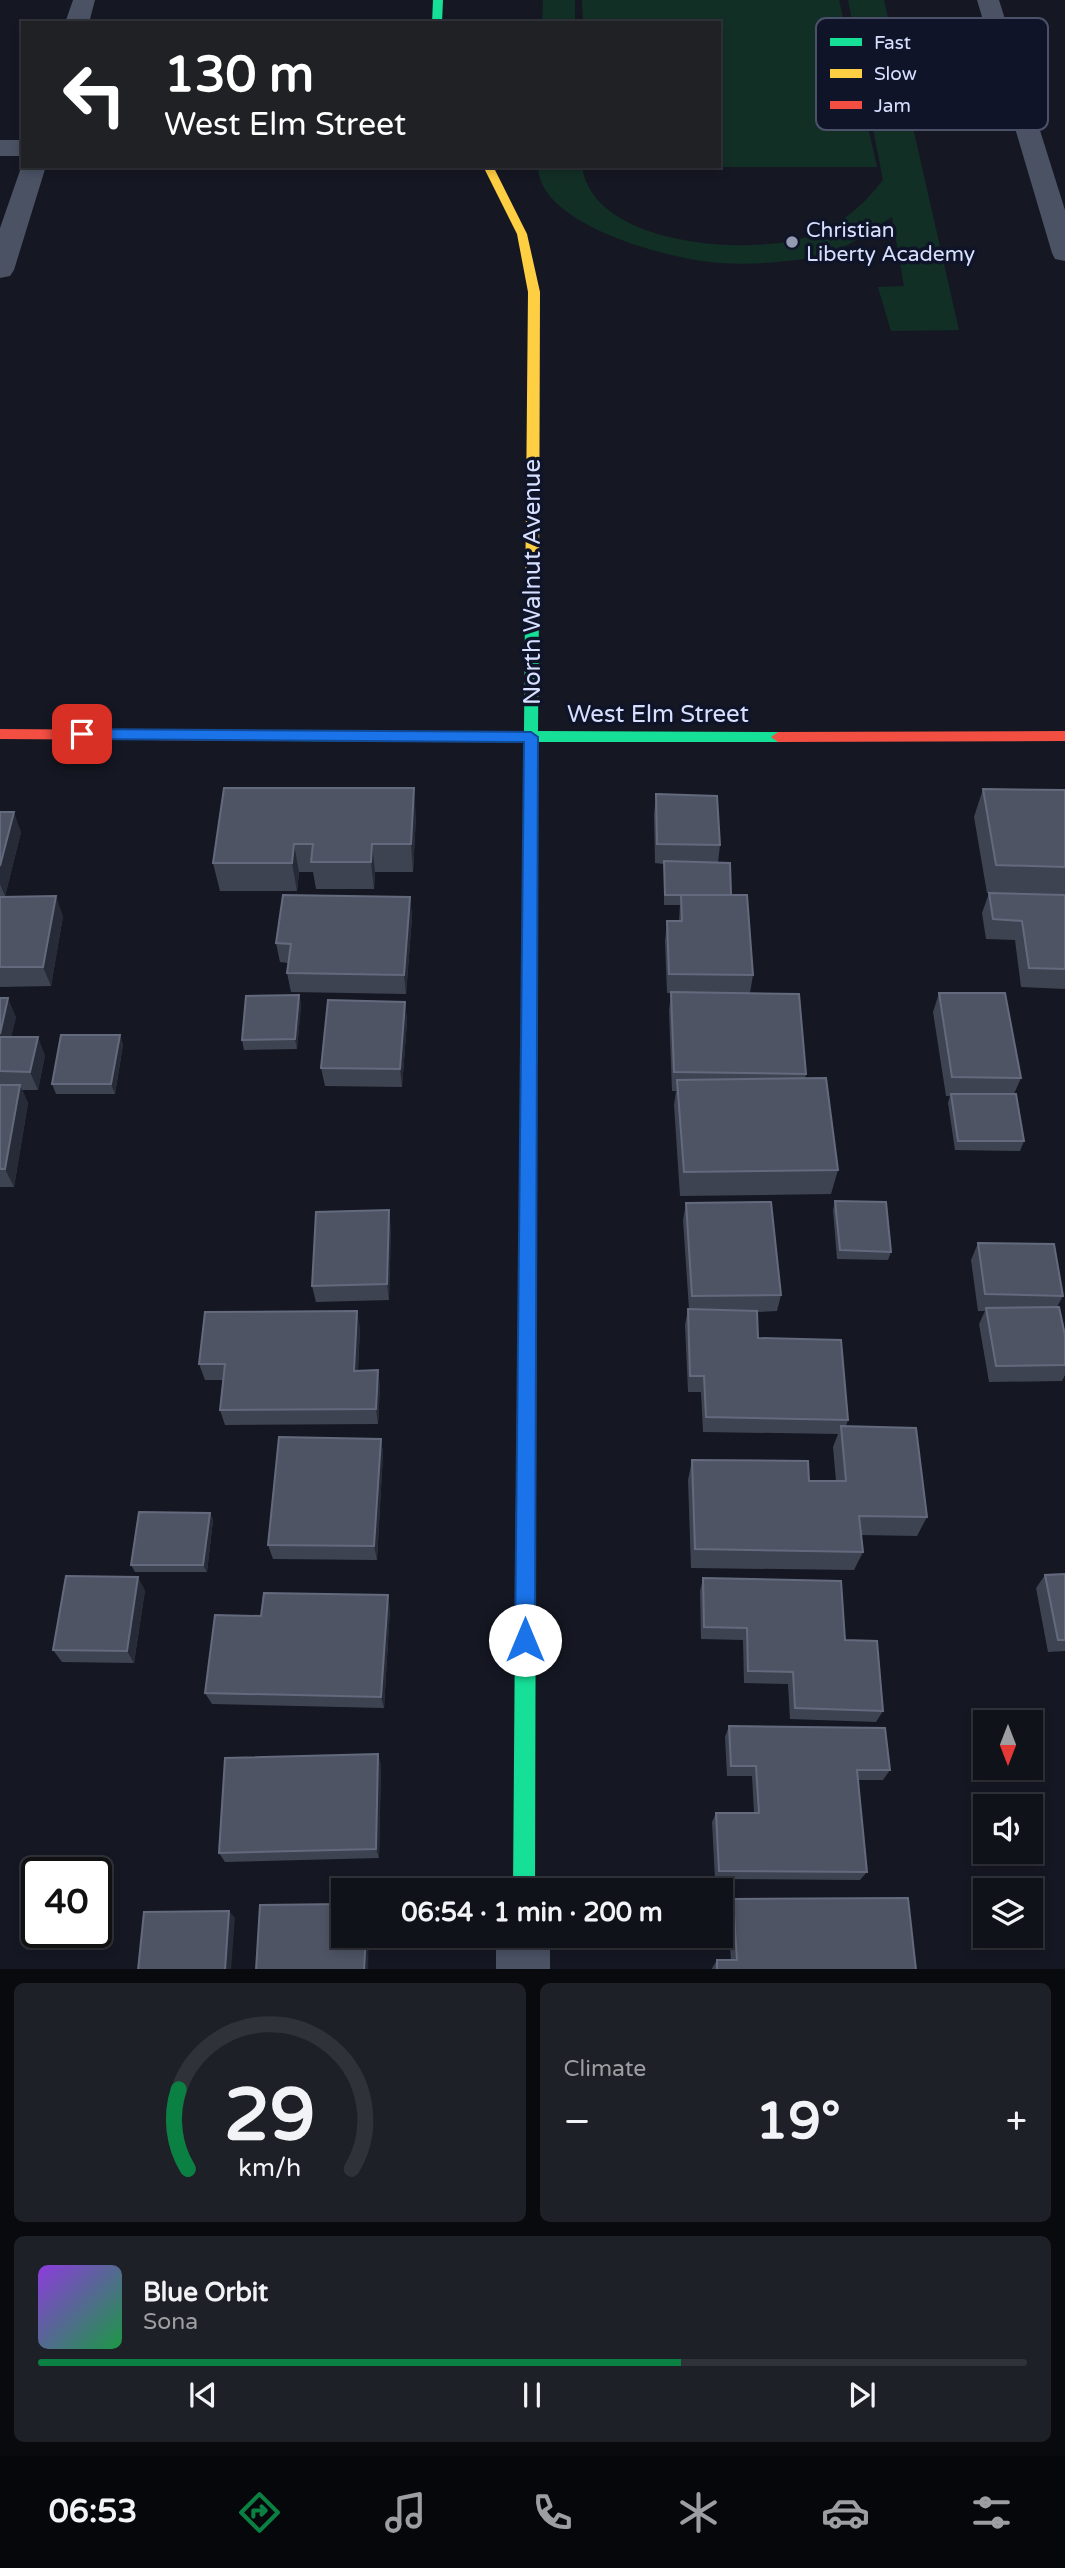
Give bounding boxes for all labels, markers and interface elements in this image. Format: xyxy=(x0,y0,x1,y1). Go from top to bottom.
legend xyxy=(816,18,1048,130)
text: Fast xyxy=(874,32,911,54)
text: 130 m xyxy=(164,46,314,105)
icon: left xyxy=(49,49,140,140)
text: Slow xyxy=(874,63,917,85)
text: Jam xyxy=(874,95,911,117)
text: West Elm Street xyxy=(164,106,406,144)
place label: Christian Liberty Academy xyxy=(806,218,975,267)
marker: Christian Liberty Academy xyxy=(784,234,800,250)
street label: North Walnut Avenue xyxy=(518,459,547,705)
street label: West Elm Street xyxy=(567,700,749,729)
pin xyxy=(52,704,112,764)
icon: arrive xyxy=(63,715,101,753)
position arrow xyxy=(488,1603,562,1677)
north arrow xyxy=(973,1710,1043,1780)
map controls xyxy=(973,1710,1043,1948)
button: sound xyxy=(973,1794,1043,1864)
speed limit sign: 40 xyxy=(21,1857,112,1948)
button: layers xyxy=(973,1878,1043,1948)
text: 06:54 · 1 min · 200 m xyxy=(401,1897,663,1928)
text: Climate xyxy=(564,2055,646,2083)
text: 29 xyxy=(224,2072,315,2160)
text: 19° xyxy=(756,2090,841,2153)
text: − xyxy=(564,2099,591,2145)
text: + xyxy=(1006,2099,1027,2145)
text: km/h xyxy=(238,2152,301,2182)
text: Blue Orbit xyxy=(143,2277,268,2308)
text: Sona xyxy=(143,2308,198,2336)
icon: previous xyxy=(184,2376,222,2414)
icon: pause xyxy=(513,2376,551,2414)
icon: next xyxy=(843,2376,881,2414)
icon: directions xyxy=(235,2488,284,2537)
icon: music xyxy=(381,2488,430,2537)
icon: phone xyxy=(528,2488,577,2537)
icon: climate xyxy=(674,2488,723,2537)
icon: car xyxy=(821,2488,870,2537)
icon: filters xyxy=(967,2488,1016,2537)
text: 06:53 xyxy=(49,2493,137,2531)

